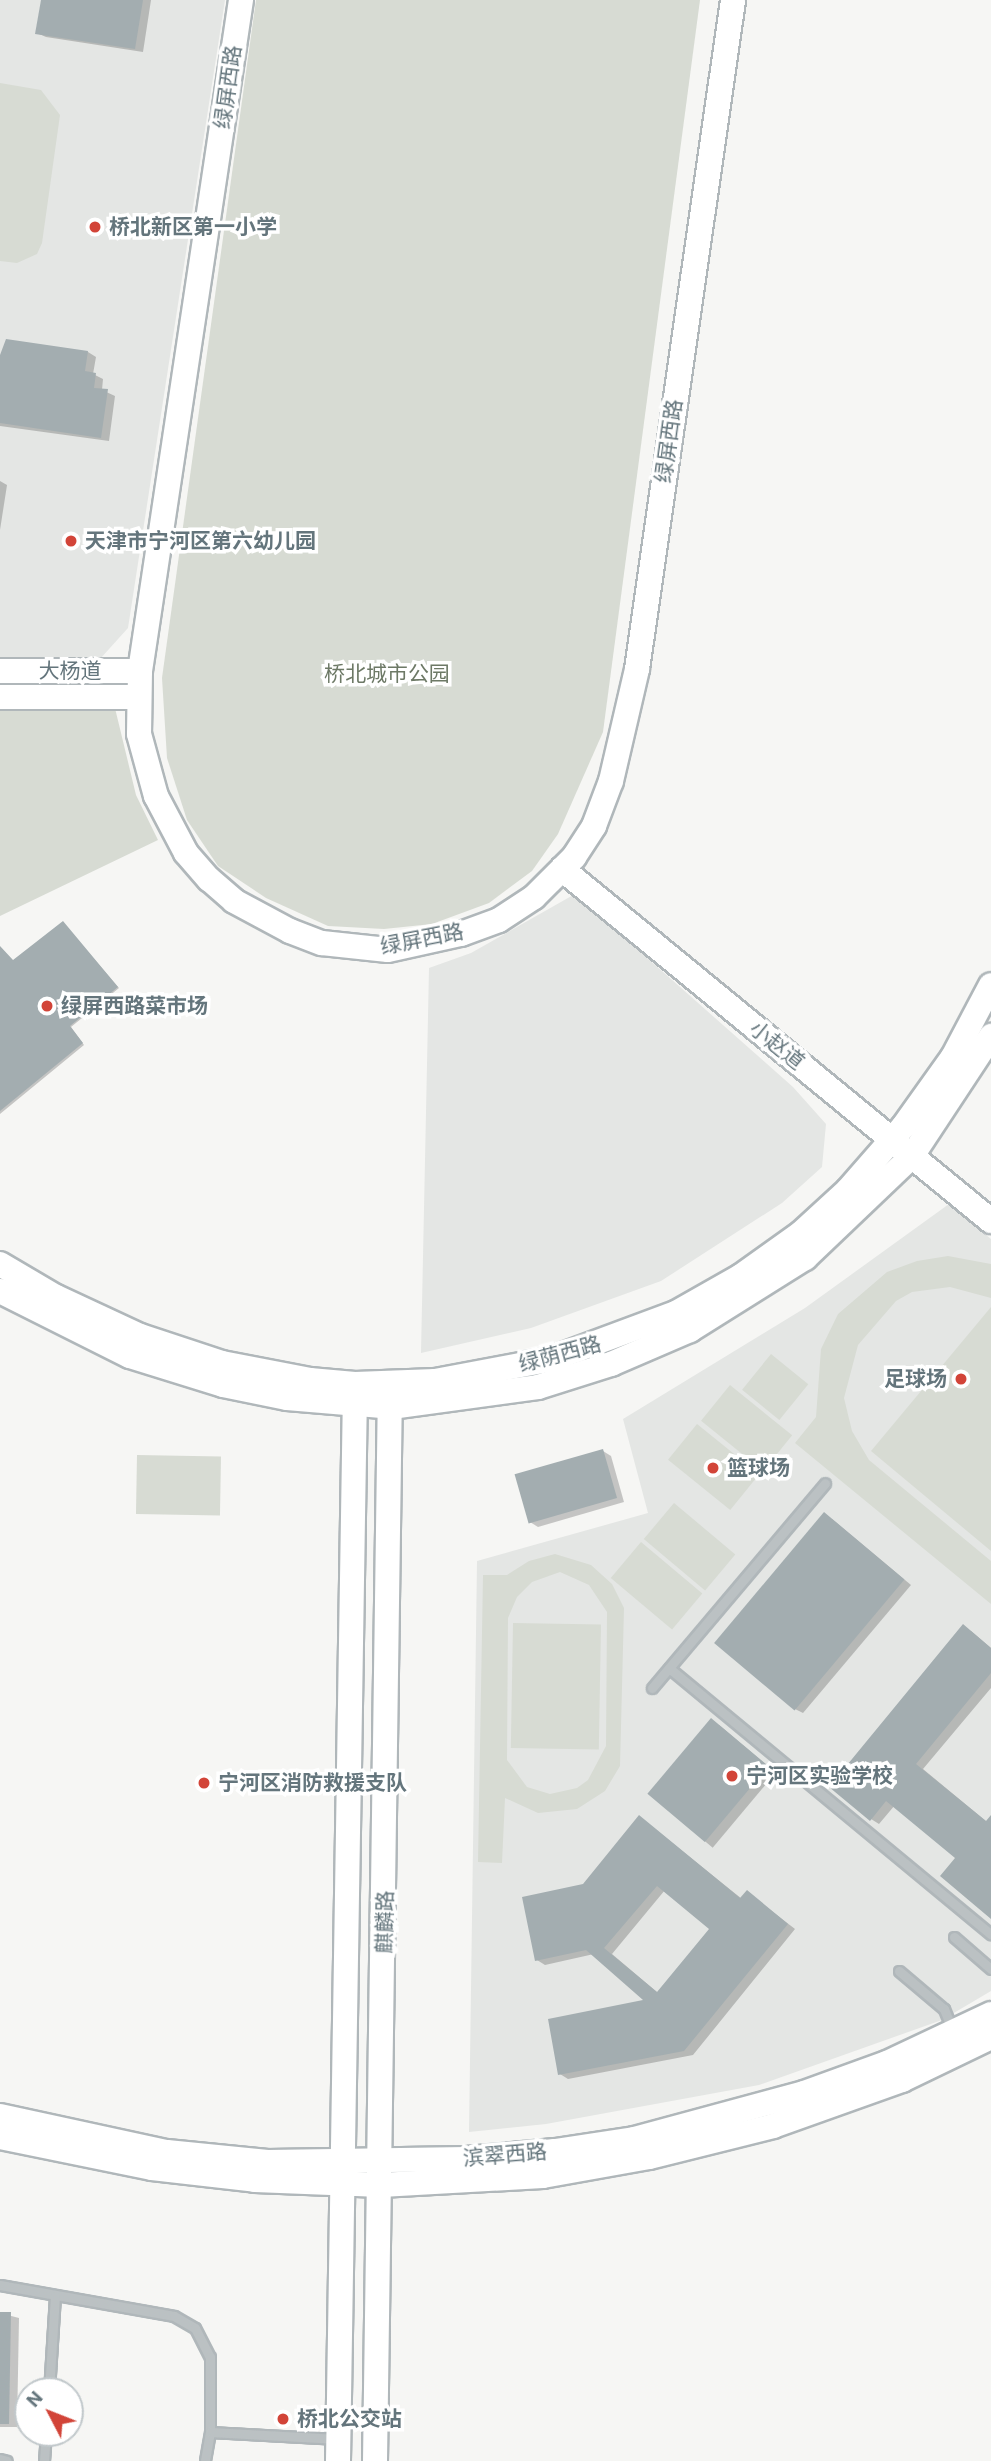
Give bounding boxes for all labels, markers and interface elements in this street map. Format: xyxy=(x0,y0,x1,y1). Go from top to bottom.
street label: 绿屏西路 xyxy=(210,44,246,130)
place label: 桥北新区第一小学 xyxy=(109,214,277,240)
marker: 桥北新区第一小学 xyxy=(87,219,103,235)
street label: 绿屏西路 xyxy=(651,398,687,484)
place label: 天津市宁河区第六幼儿园 xyxy=(85,528,316,554)
marker: 天津市宁河区第六幼儿园 xyxy=(63,533,79,549)
street label: 大杨道 xyxy=(39,658,101,684)
park label: 桥北城市公园 xyxy=(324,661,450,687)
street label: 绿屏西路 xyxy=(378,919,466,959)
place label: 绿屏西路菜市场 xyxy=(61,993,208,1019)
marker: 绿屏西路菜市场 xyxy=(39,998,55,1014)
street label: 小赵道 xyxy=(745,1015,809,1075)
street label: 绿荫西路 xyxy=(516,1331,604,1377)
place label: 足球场 xyxy=(884,1366,947,1392)
marker: 足球场 xyxy=(953,1371,969,1387)
place label: 篮球场 xyxy=(727,1455,790,1481)
marker: 篮球场 xyxy=(705,1460,721,1476)
place label: 宁河区实验学校 xyxy=(746,1763,893,1789)
marker: 宁河区实验学校 xyxy=(724,1768,740,1784)
place label: 宁河区消防救援支队 xyxy=(218,1770,407,1796)
marker: 宁河区消防救援支队 xyxy=(196,1775,212,1791)
street label: 麒麟路 xyxy=(372,1890,398,1954)
street label: 滨翠西路 xyxy=(462,2139,548,2171)
north arrow xyxy=(14,2377,84,2447)
text: N xyxy=(21,2386,48,2412)
place label: 桥北公交站 xyxy=(297,2406,402,2432)
marker: 桥北公交站 xyxy=(275,2411,291,2427)

